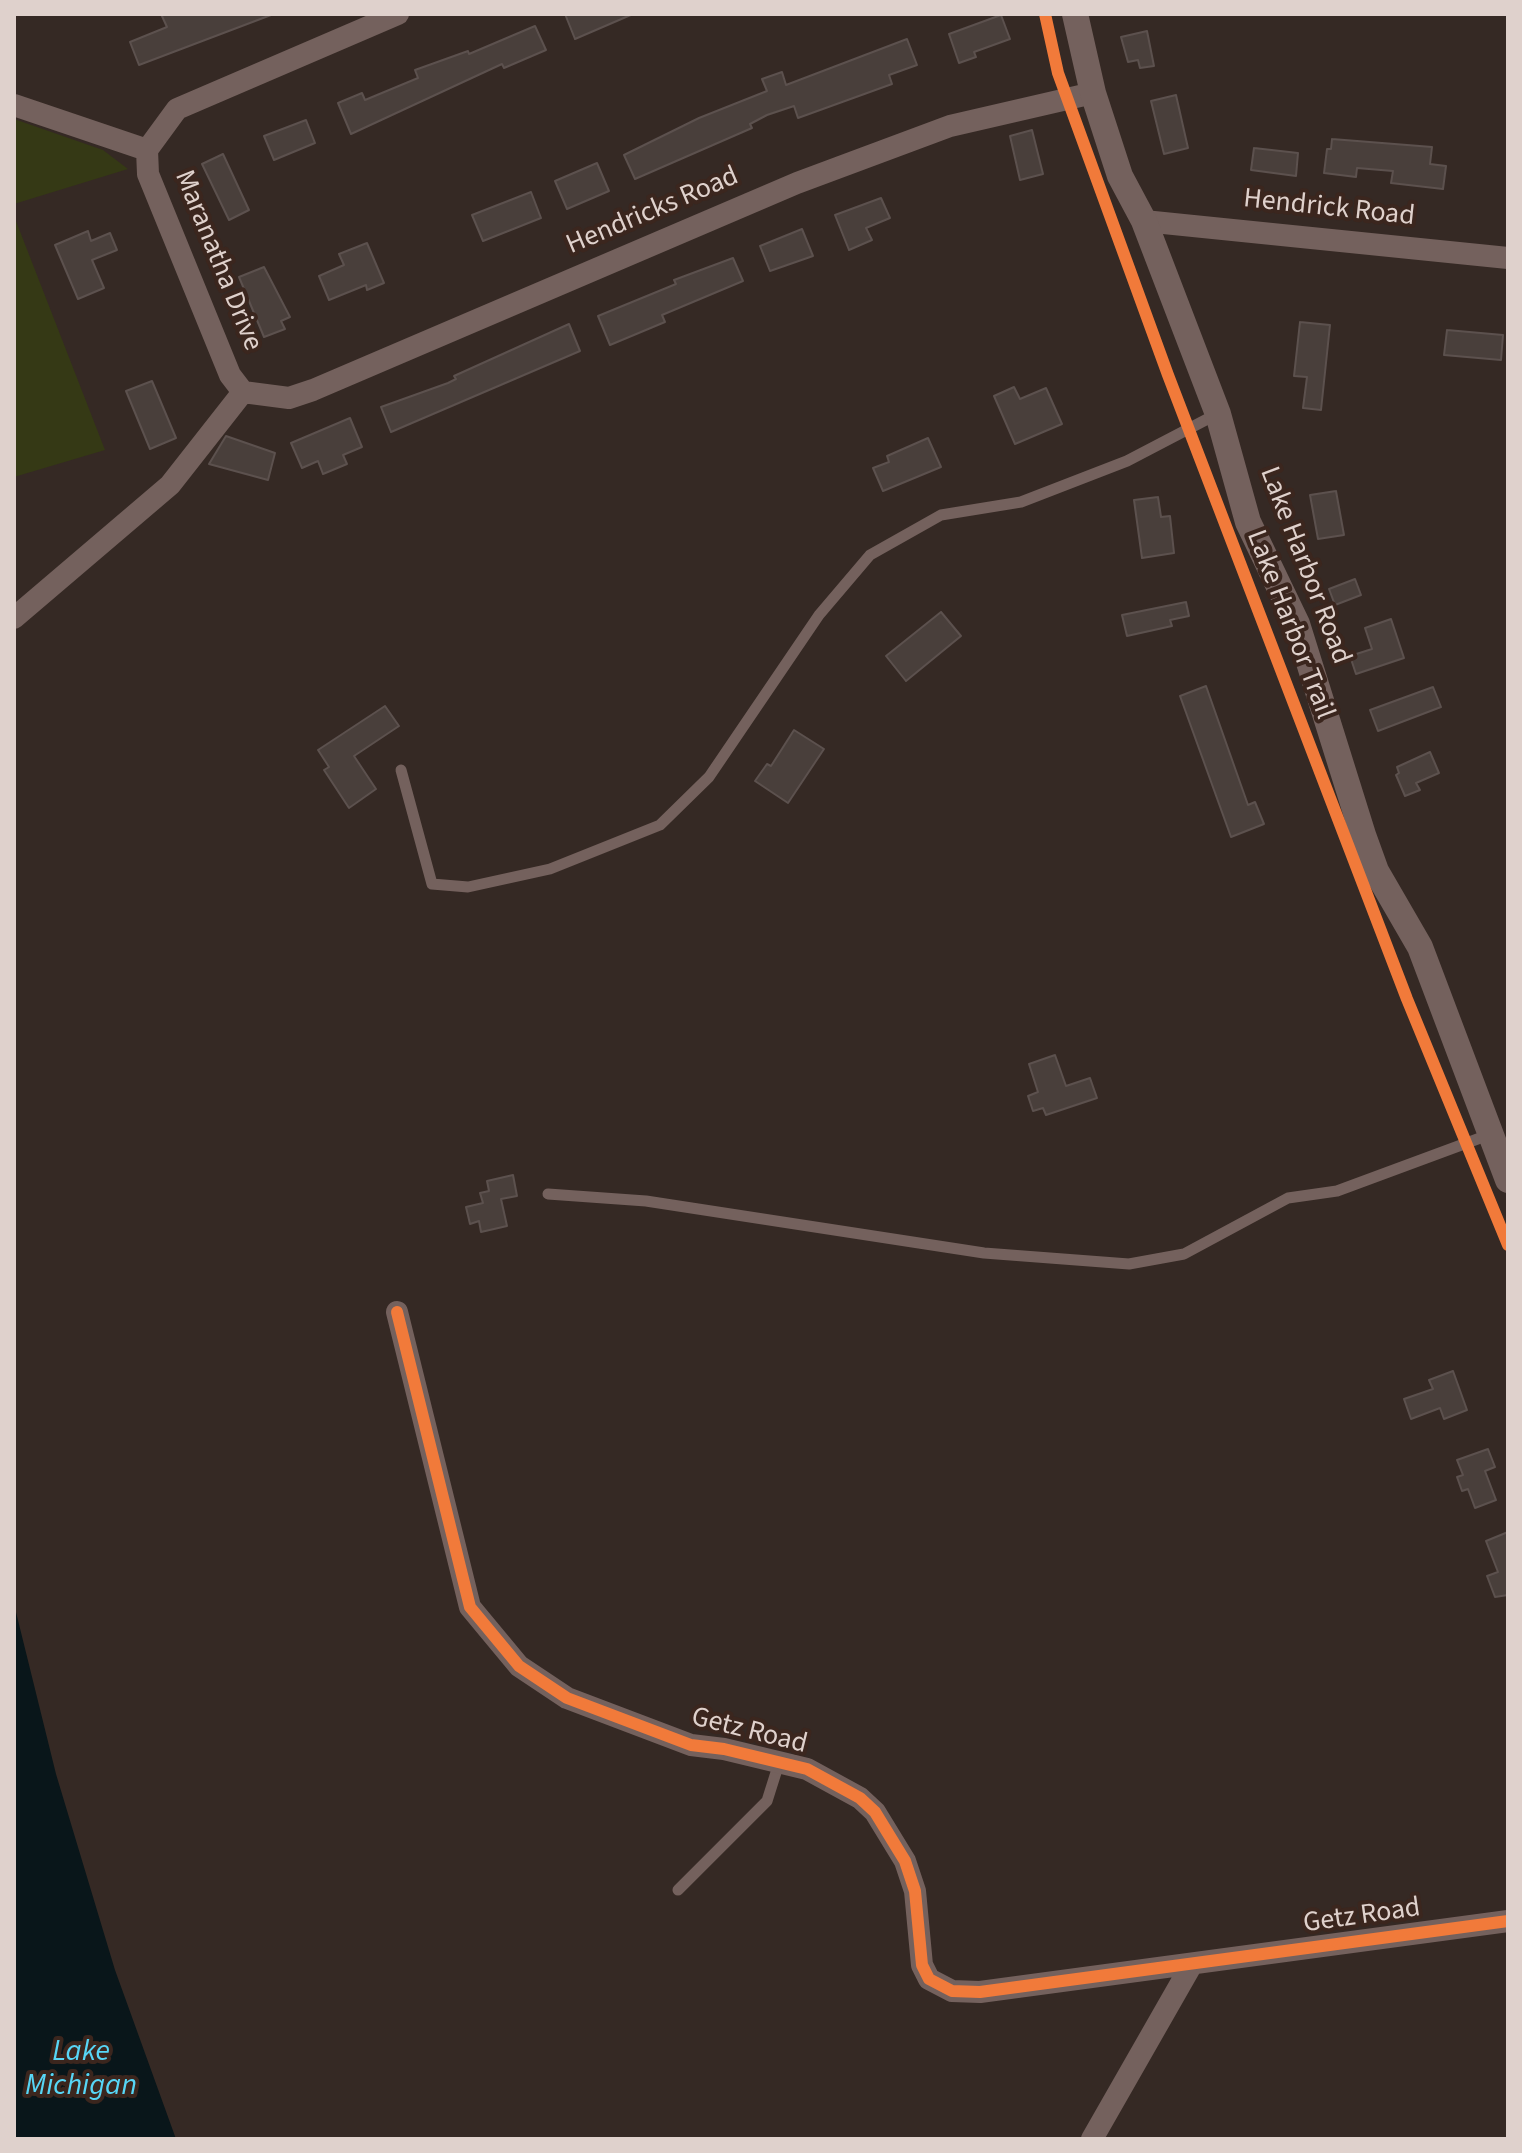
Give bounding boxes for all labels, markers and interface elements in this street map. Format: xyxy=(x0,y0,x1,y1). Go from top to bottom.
street label: Hendricks Road xyxy=(562,161,744,263)
street label: Maranatha Drive xyxy=(166,166,268,356)
street label: Hendrick Road xyxy=(1242,183,1416,235)
street label: Lake Harbor Road xyxy=(1251,463,1357,669)
street label: Lake Harbor Trail xyxy=(1238,526,1340,724)
street label: Getz Road xyxy=(688,1701,810,1763)
street label: Getz Road xyxy=(1301,1892,1423,1942)
water label: Lake Michigan xyxy=(25,2035,137,2106)

